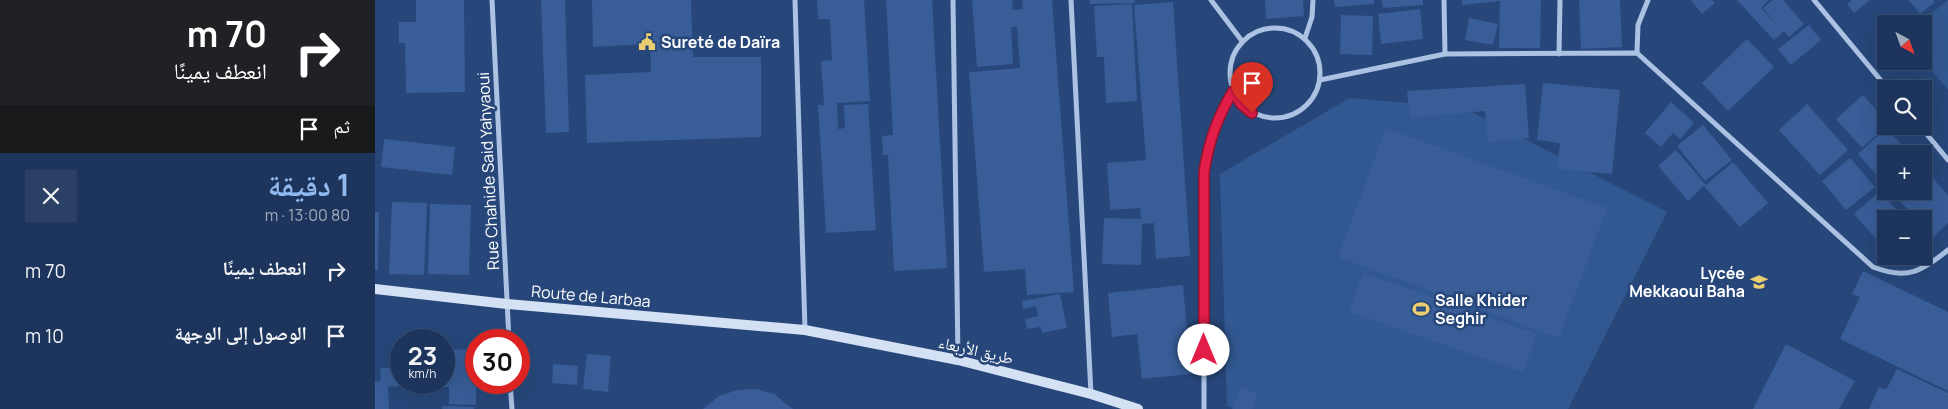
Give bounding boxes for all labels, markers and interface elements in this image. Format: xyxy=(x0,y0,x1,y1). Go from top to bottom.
text: 70 m xyxy=(187,10,267,58)
north arrow xyxy=(1877,15,1933,70)
map controls xyxy=(1877,15,1932,265)
icon: right xyxy=(285,20,350,85)
place label: Sureté de Daïra xyxy=(661,31,780,53)
public building icon: Sureté de Daïra xyxy=(637,32,657,52)
text: انعطف يمينًا xyxy=(174,56,267,86)
pin xyxy=(1231,62,1273,113)
icon: arrive xyxy=(1238,69,1266,97)
street label: Rue Chahide Said Yahyaoui xyxy=(472,71,504,271)
button: search xyxy=(1877,80,1932,135)
text: ثم xyxy=(333,113,350,139)
icon: arrive xyxy=(295,115,323,143)
button: + xyxy=(1877,145,1932,200)
text: 1 دقيقة xyxy=(268,164,350,205)
button: close xyxy=(25,170,77,222)
text: 80 m · 13:00 xyxy=(265,204,350,226)
button: − xyxy=(1877,210,1932,265)
text: انعطف يمينًا xyxy=(223,255,307,281)
icon: right xyxy=(322,257,350,285)
text: 70 m xyxy=(25,258,66,284)
place label: Lycée Mekkaoui Baha xyxy=(1629,262,1745,302)
school or university icon: Lycée Mekkaoui Baha xyxy=(1749,272,1769,292)
street label: Route de Larbaa xyxy=(530,280,652,312)
place label: Salle Khider Seghir xyxy=(1435,289,1527,329)
sports icon: Salle Khider Seghir xyxy=(1411,299,1431,319)
text: الوصول إلى الوجهة xyxy=(174,320,307,346)
icon: arrive xyxy=(322,322,350,350)
text: 10 m xyxy=(25,323,64,349)
position arrow xyxy=(1177,323,1229,375)
speed limit sign: 30 xyxy=(465,329,530,394)
street label: طريق الأربعاء xyxy=(936,331,1016,369)
text: 23 xyxy=(408,338,437,373)
text: km/h xyxy=(409,365,436,382)

